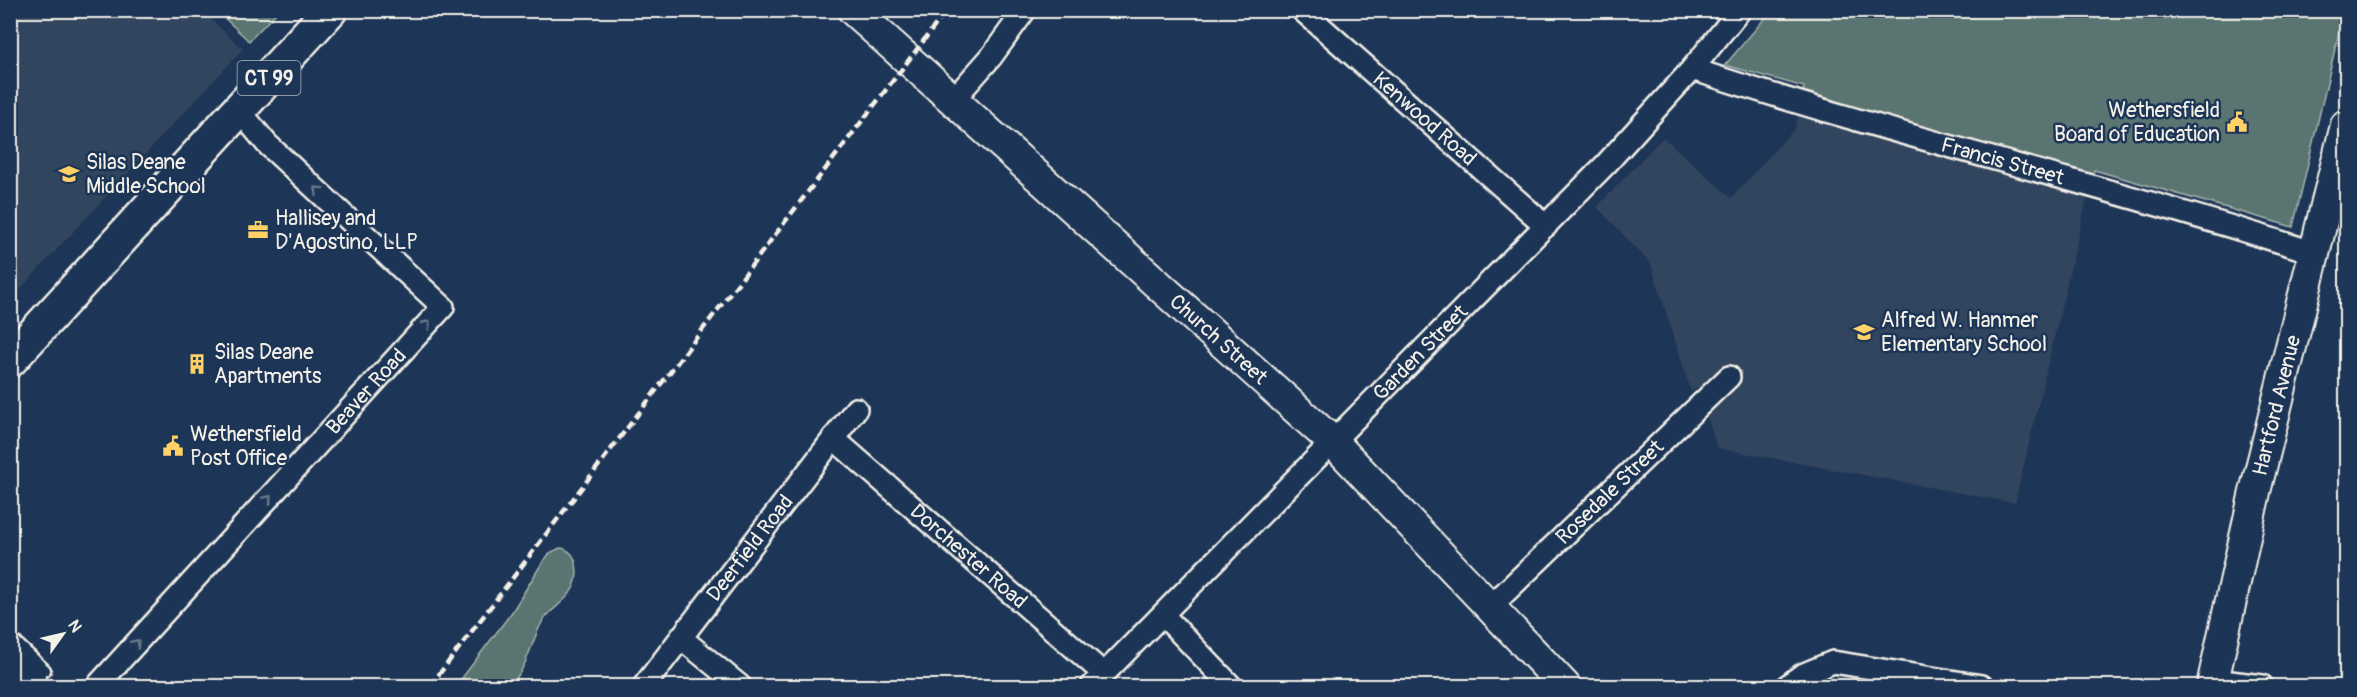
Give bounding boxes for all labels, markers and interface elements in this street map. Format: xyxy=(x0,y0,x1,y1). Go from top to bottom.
road number: CT 99 xyxy=(238,61,300,95)
street label: Kenwood Road xyxy=(1367,66,1482,172)
place label: Wethersfield Board of Education xyxy=(2054,97,2220,148)
public building icon: Wethersfield Board of Education xyxy=(2225,110,2249,134)
street label: Francis Street xyxy=(1938,132,2068,192)
place label: Silas Deane Middle School xyxy=(86,149,206,200)
school or university icon: Silas Deane Middle School xyxy=(57,162,81,186)
one-way arrow xyxy=(314,186,325,197)
place label: Hallisey and D'Agostino, LLP xyxy=(275,205,418,256)
office icon: Hallisey and D'Agostino, LLP xyxy=(246,218,270,242)
street label: Church Street xyxy=(1164,288,1273,391)
street label: Garden Street xyxy=(1367,299,1474,407)
place label: Alfred W. Hanmer Elementary School xyxy=(1881,307,2047,358)
school or university icon: Alfred W. Hanmer Elementary School xyxy=(1852,320,1876,344)
one-way arrow xyxy=(420,321,431,331)
street label: Hartford Avenue xyxy=(2247,332,2308,479)
place label: Silas Deane Apartments xyxy=(214,339,322,390)
street label: Beaver Road xyxy=(320,343,413,440)
building icon: Silas Deane Apartments xyxy=(185,352,209,376)
place label: Wethersfield Post Office xyxy=(190,421,302,472)
public building icon: Wethersfield Post Office xyxy=(161,434,185,458)
street label: Rosedale Street xyxy=(1550,434,1670,551)
street label: Deerfield Road xyxy=(701,489,800,607)
one-way arrow xyxy=(260,496,271,507)
street label: Dorchester Road xyxy=(904,498,1033,615)
north arrow xyxy=(33,604,93,664)
text: N xyxy=(63,616,86,636)
one-way arrow xyxy=(129,640,140,650)

